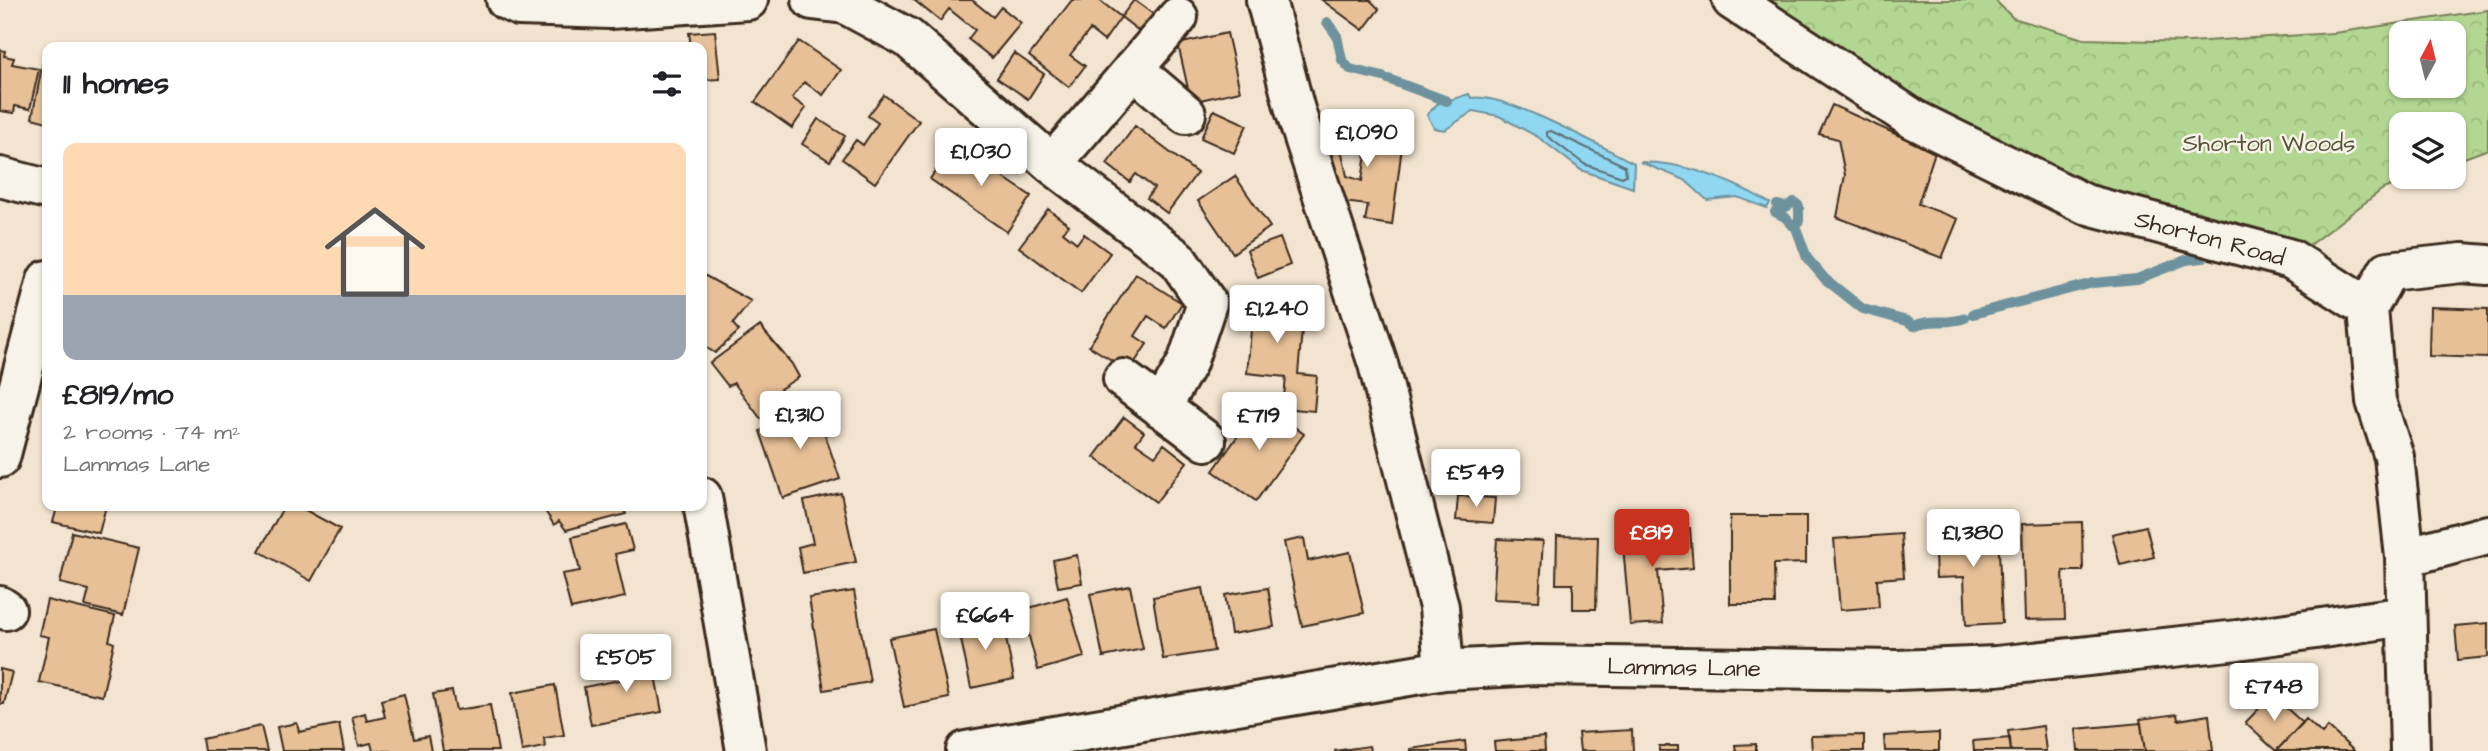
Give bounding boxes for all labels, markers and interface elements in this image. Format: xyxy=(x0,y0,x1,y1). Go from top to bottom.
north arrow xyxy=(2389,21,2466,98)
map controls xyxy=(2389,21,2466,189)
text: 11 homes xyxy=(63,63,169,105)
icon: filters xyxy=(648,65,686,103)
pin: £1,090 xyxy=(1310,110,1424,169)
button: layers xyxy=(2389,112,2466,189)
text: £1,090 xyxy=(1336,116,1398,148)
park label: Shorton Woods xyxy=(2183,127,2355,161)
pin: £1,030 xyxy=(924,128,1038,188)
text: £1,030 xyxy=(951,135,1011,167)
icon: home xyxy=(312,189,438,315)
street label: Shorton Road xyxy=(2131,203,2289,275)
pin: £1,240 xyxy=(1220,286,1334,345)
text: £1,240 xyxy=(1246,292,1308,324)
text: £819/mo xyxy=(63,374,173,416)
pin: £1,310 xyxy=(743,392,857,451)
pin: £719 xyxy=(1218,392,1300,452)
text: £1,310 xyxy=(776,398,824,430)
text: £719 xyxy=(1238,399,1280,431)
text: 2 rooms · 74 m² xyxy=(63,416,241,448)
text: Lammas Lane xyxy=(63,448,210,480)
pin: £549 xyxy=(1435,449,1517,509)
text: £549 xyxy=(1447,456,1505,488)
pin: £819 xyxy=(1611,510,1693,569)
pin: £1,380 xyxy=(1916,510,2030,569)
text: £819 xyxy=(1630,516,1674,548)
text: £1,380 xyxy=(1943,516,2003,548)
pin: £664 xyxy=(944,592,1026,652)
text: £664 xyxy=(957,599,1013,631)
pin: £505 xyxy=(585,634,667,694)
text: £505 xyxy=(596,641,656,673)
street label: Lammas Lane xyxy=(1607,650,1761,686)
pin: £748 xyxy=(2233,664,2315,723)
text: £748 xyxy=(2245,670,2303,702)

